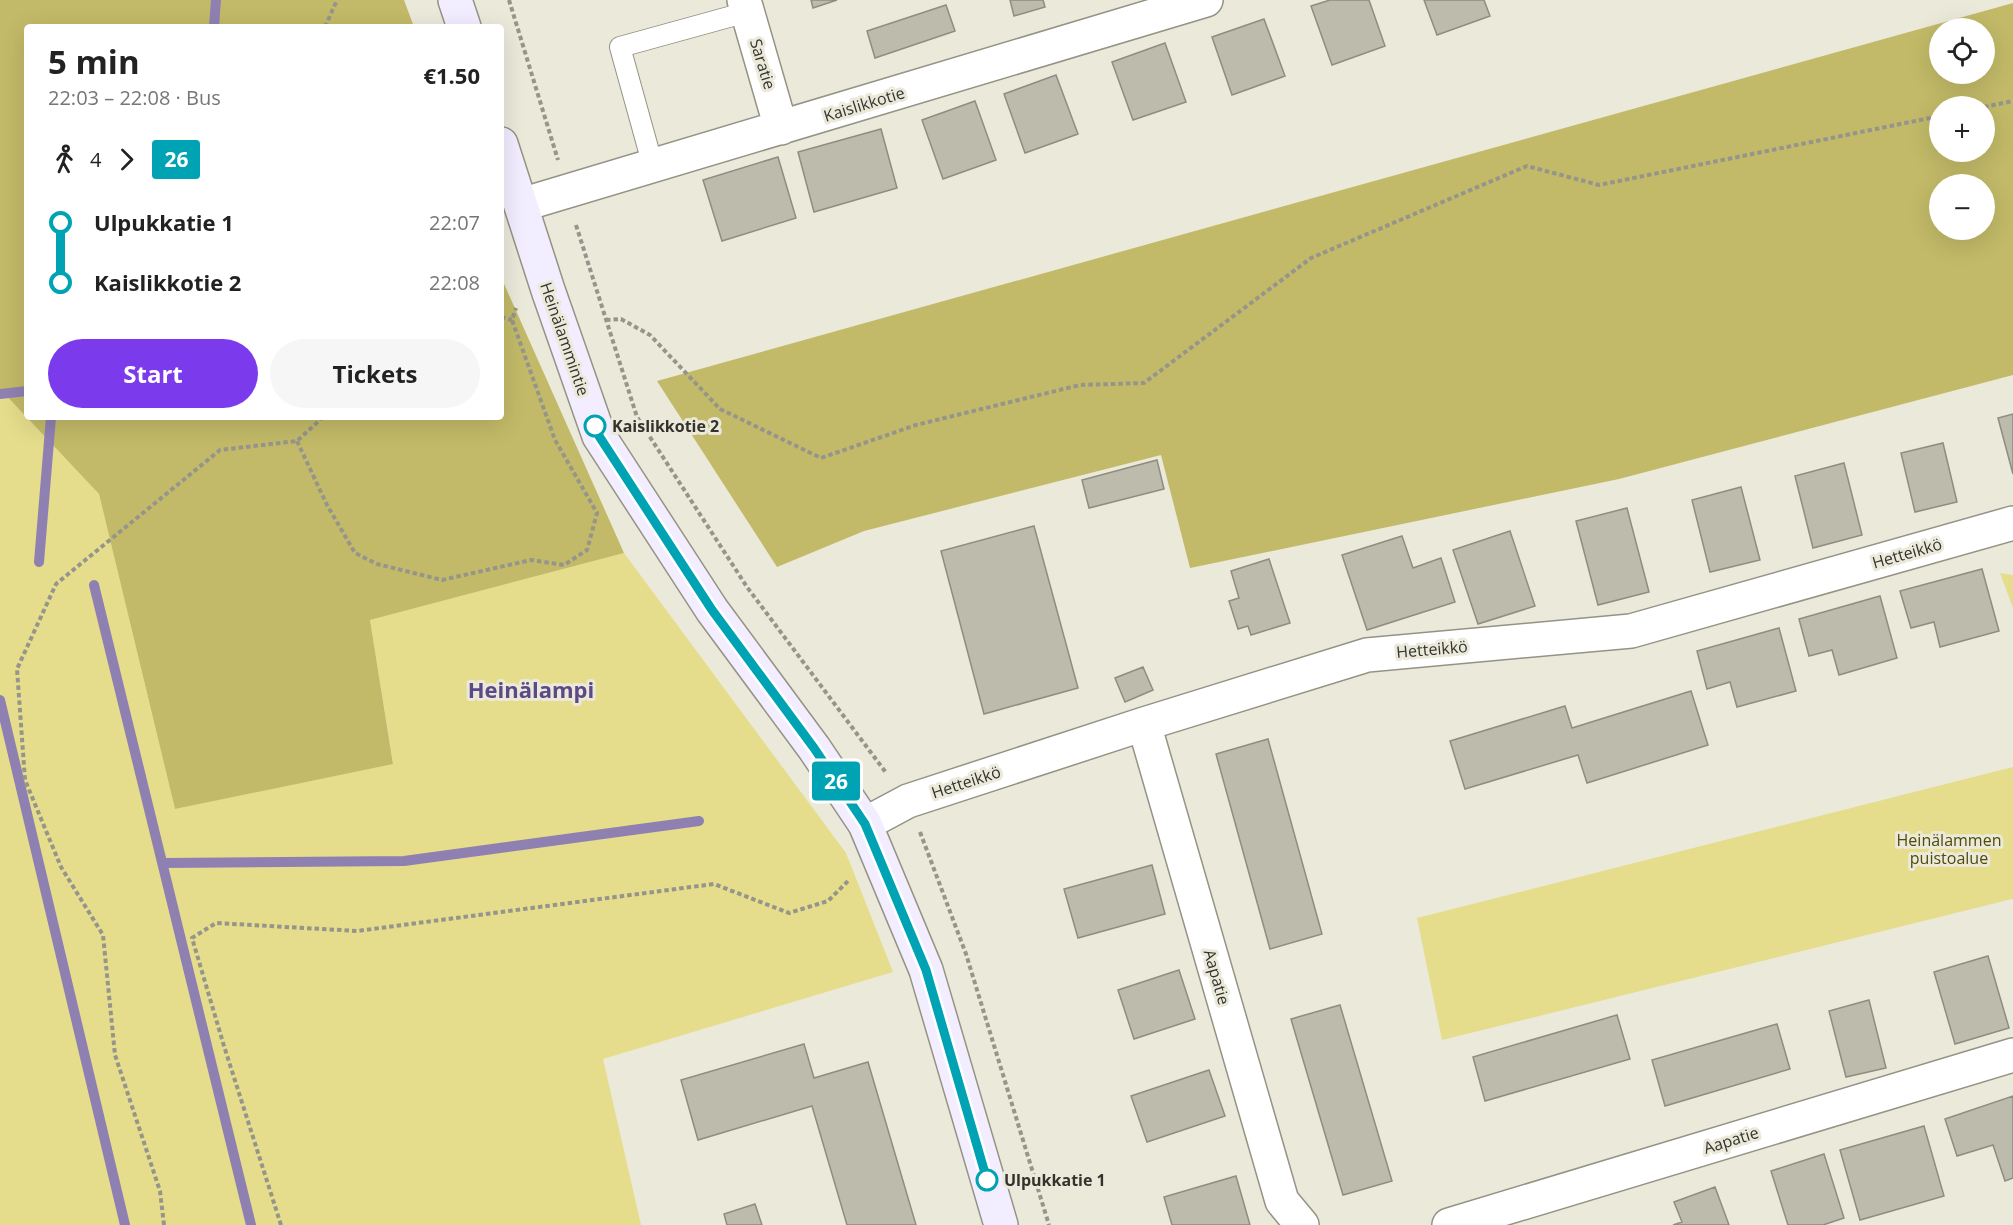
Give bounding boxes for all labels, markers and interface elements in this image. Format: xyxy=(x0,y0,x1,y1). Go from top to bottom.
map controls xyxy=(1929,18,1995,240)
button: locate xyxy=(1929,18,1995,84)
street label: Saratie xyxy=(745,36,781,92)
text: 5 min xyxy=(48,39,140,84)
text: €1.50 xyxy=(423,60,480,90)
street label: Kaislikkotie xyxy=(821,81,907,127)
text: 22:03 – 22:08 · Bus xyxy=(48,84,221,111)
button: + xyxy=(1929,96,1995,162)
icon: walk xyxy=(48,143,81,176)
icon: forward xyxy=(110,143,143,176)
text: 26 xyxy=(164,145,188,173)
text: 4 xyxy=(90,146,101,173)
button: − xyxy=(1929,174,1995,240)
text: Ulpukkatie 1 xyxy=(94,207,234,237)
text: 22:07 xyxy=(429,209,480,236)
text: Kaislikkotie 2 xyxy=(94,267,241,297)
text: 22:08 xyxy=(429,269,480,296)
street label: Heinälammintie xyxy=(535,279,595,399)
button: Start xyxy=(48,339,258,408)
button: Tickets xyxy=(270,339,480,408)
marker: Kaislikkotie 2 xyxy=(584,415,606,437)
place label: Kaislikkotie 2 xyxy=(612,415,719,437)
street label: Hetteikkö xyxy=(1870,533,1944,573)
street label: Hetteikkö xyxy=(1395,635,1469,663)
district label: Heinälampi xyxy=(468,674,594,704)
street label: Hetteikkö xyxy=(929,760,1003,804)
line badge: 26 xyxy=(809,762,863,800)
text: 26 xyxy=(824,767,848,795)
park label: Heinälammen puistoalue xyxy=(1897,829,2001,869)
street label: Aapatie xyxy=(1199,947,1235,1007)
street label: Aapatie xyxy=(1701,1121,1761,1159)
marker: Ulpukkatie 1 xyxy=(976,1169,998,1191)
place label: Ulpukkatie 1 xyxy=(1004,1169,1106,1191)

